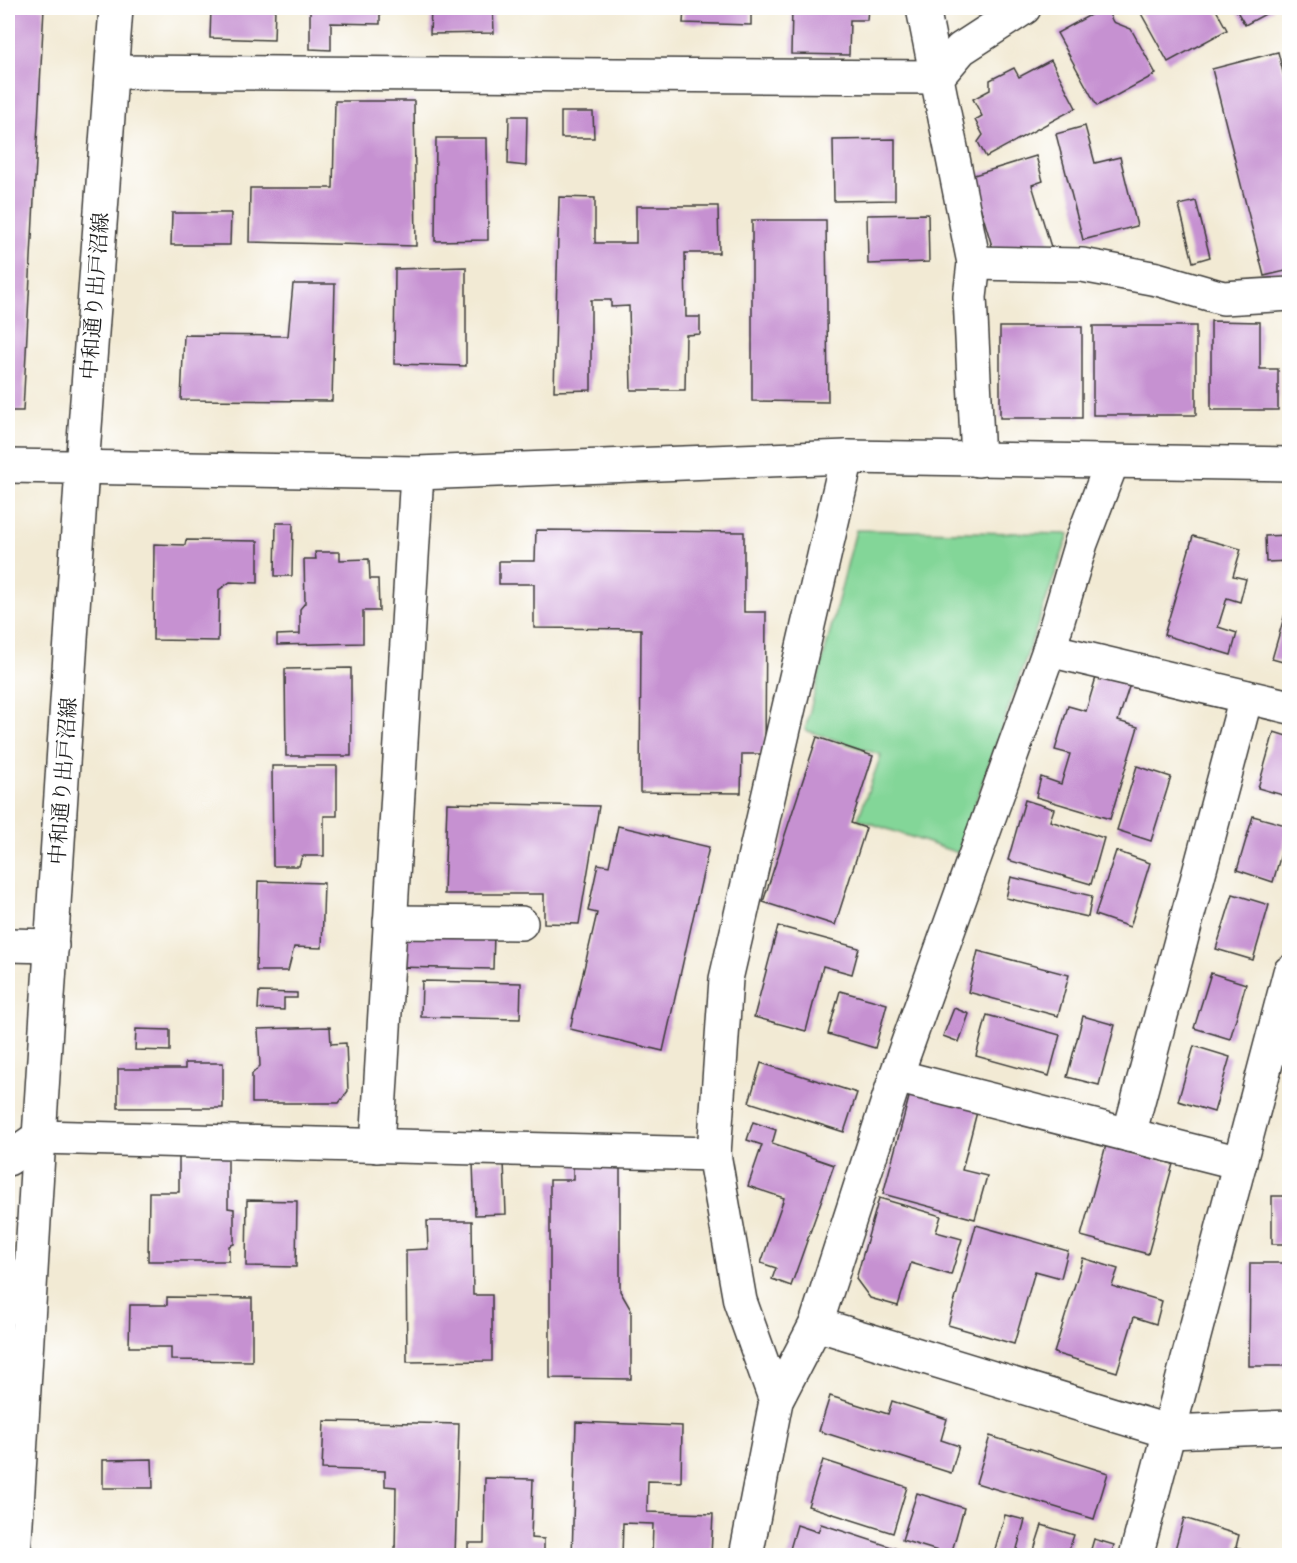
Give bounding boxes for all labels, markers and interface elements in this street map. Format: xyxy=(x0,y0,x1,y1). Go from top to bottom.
street label: 中和通り出戸沼線 xyxy=(78,211,113,381)
street label: 中和通り出戸沼線 xyxy=(46,696,81,866)

